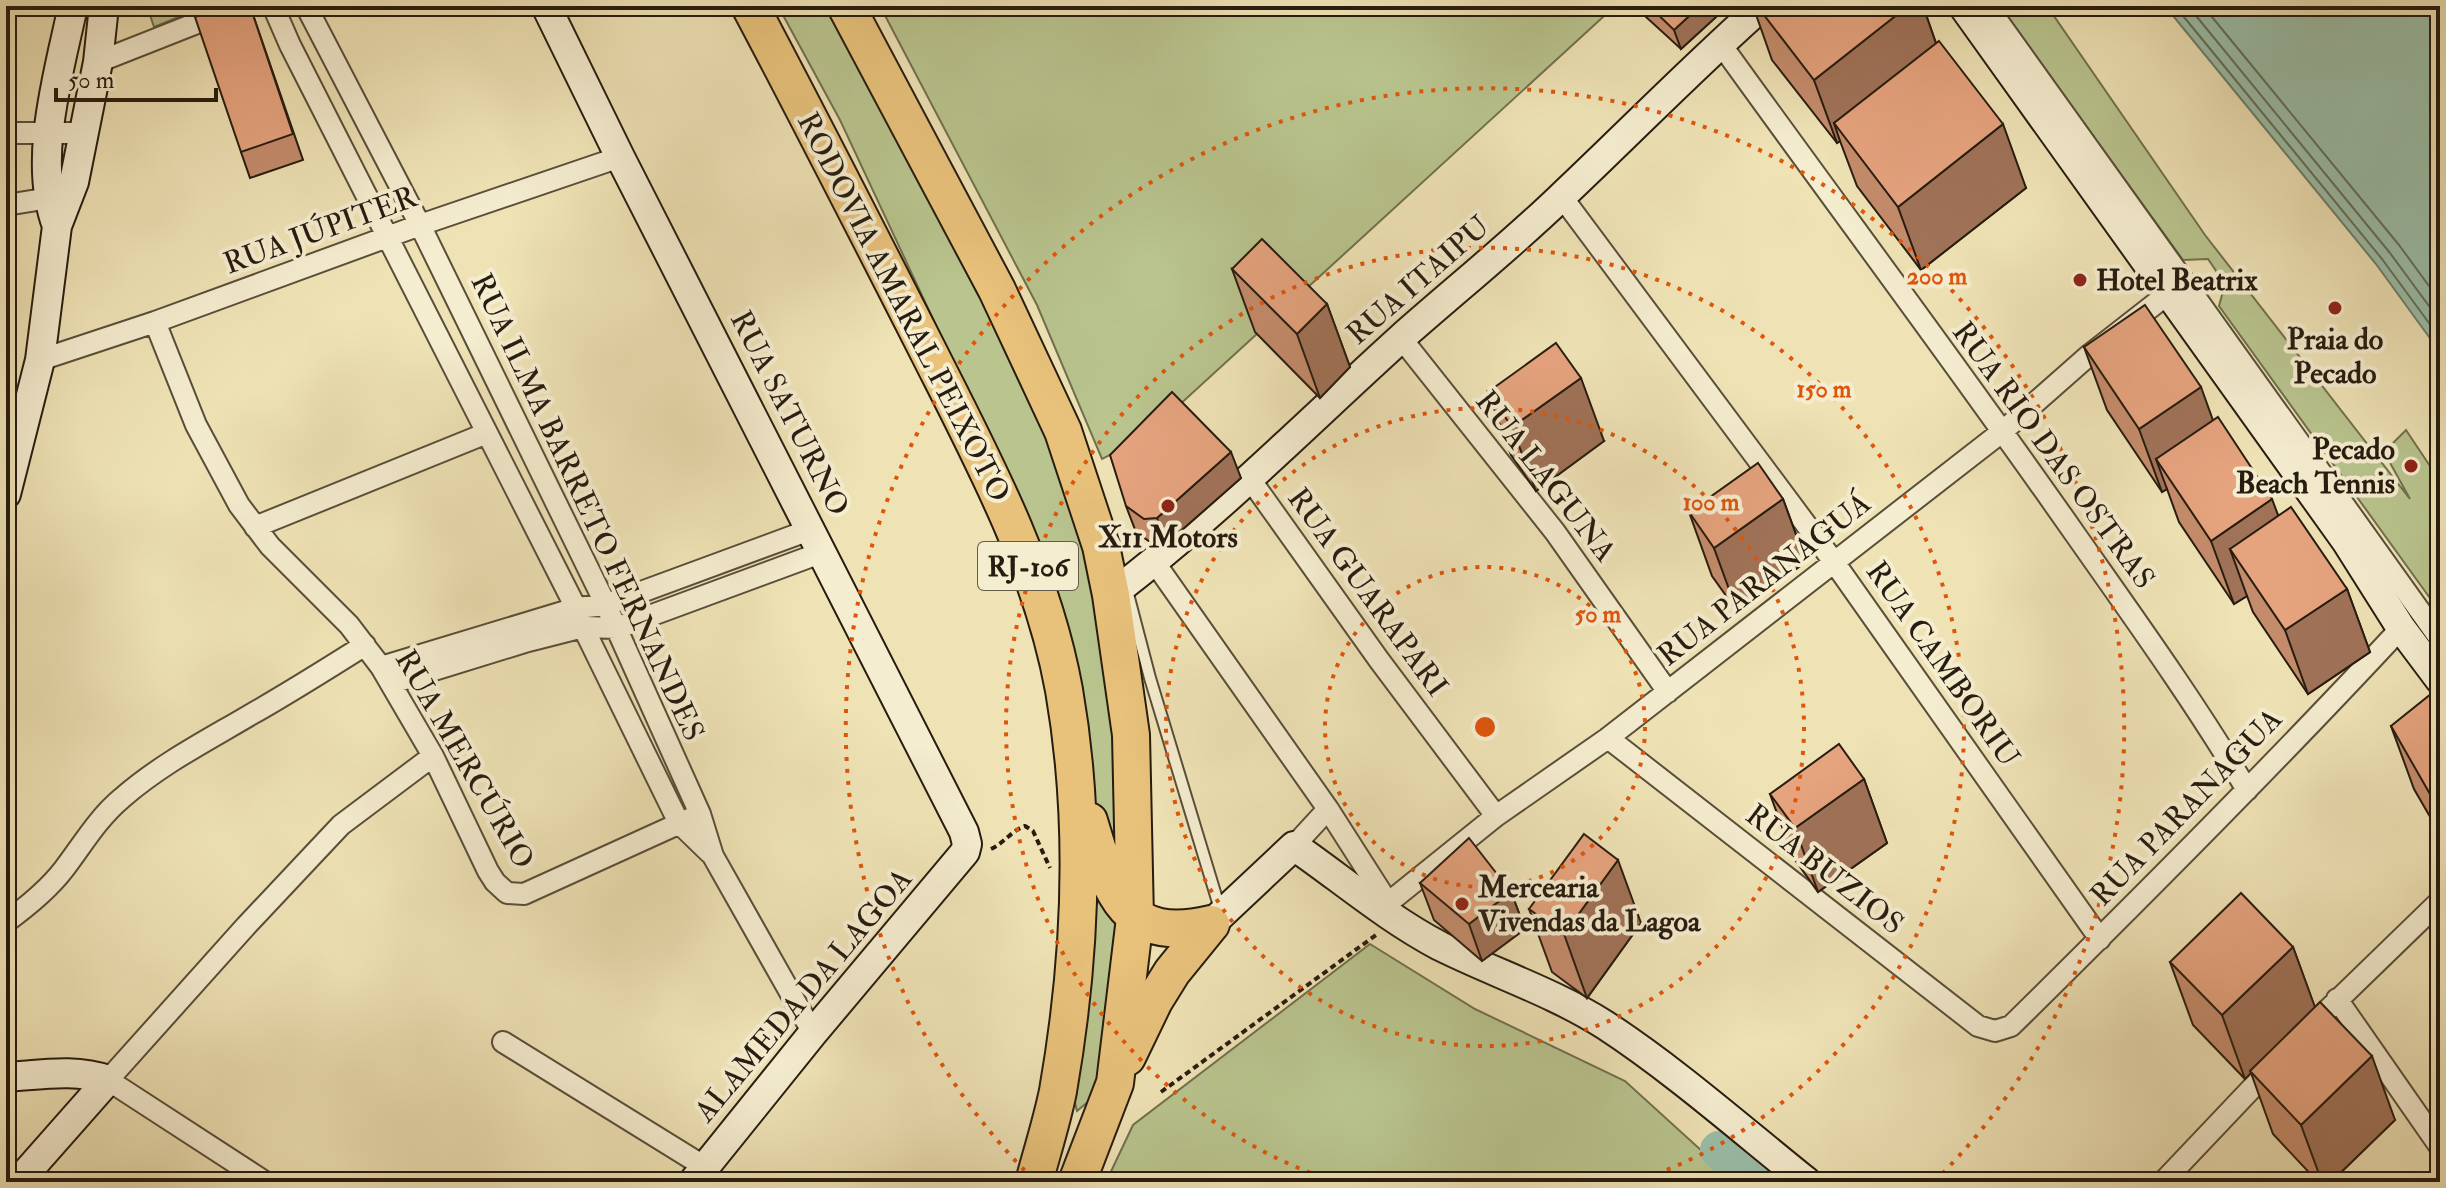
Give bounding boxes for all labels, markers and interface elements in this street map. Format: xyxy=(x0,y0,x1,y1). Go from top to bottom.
scale bar xyxy=(56,52,216,102)
text: 50 m xyxy=(68,65,115,96)
street label: RODOVIA AMARAL PEIXOTO xyxy=(789,106,1018,508)
street label: RUA JÚPITER xyxy=(218,177,423,283)
street label: RUA ITAIPU xyxy=(1339,208,1498,353)
text: 200 m xyxy=(1907,261,1968,292)
place label: Hotel Beatrix xyxy=(2096,262,2258,299)
street label: RUA ILMA BARRETO FERNANDES xyxy=(463,268,712,747)
marker: Hotel Beatrix xyxy=(2071,271,2089,289)
marker: Praia do Pecado xyxy=(2326,299,2344,317)
street label: RUA SATURNO xyxy=(722,305,857,522)
street label: RUA RIO DAS OSTRAS xyxy=(1944,315,2163,596)
place label: Praia do Pecado xyxy=(2287,321,2383,392)
text: 150 m xyxy=(1797,374,1852,405)
street label: RUA LAGUNA xyxy=(1467,383,1624,569)
place label: Pecado Beach Tennis xyxy=(2236,431,2395,502)
marker: Pecado Beach Tennis xyxy=(2402,457,2420,475)
street label: RUA GUARAPARI xyxy=(1280,481,1456,704)
street label: RUA PARANAGUÁ xyxy=(1650,485,1878,674)
text: 100 m xyxy=(1683,487,1740,518)
marker: X11 Motors xyxy=(1159,497,1177,515)
place label: X11 Motors xyxy=(1098,519,1238,556)
road number: RJ-106 xyxy=(978,542,1078,590)
street label: RUA CAMBORIU xyxy=(1858,554,2027,774)
text: 50 m xyxy=(1575,599,1622,630)
street label: RUA MERCÚRIO xyxy=(387,643,543,875)
street label: RUA PARANAGUA xyxy=(2083,701,2290,914)
centre of rings xyxy=(1471,713,1499,741)
street label: RUA BUZIOS xyxy=(1738,796,1911,943)
street label: ALAMEDA DA LAGOA xyxy=(686,861,920,1130)
place label: Mercearia Vivendas da Lagoa xyxy=(1477,869,1702,940)
marker: Mercearia Vivendas da Lagoa xyxy=(1453,895,1471,913)

